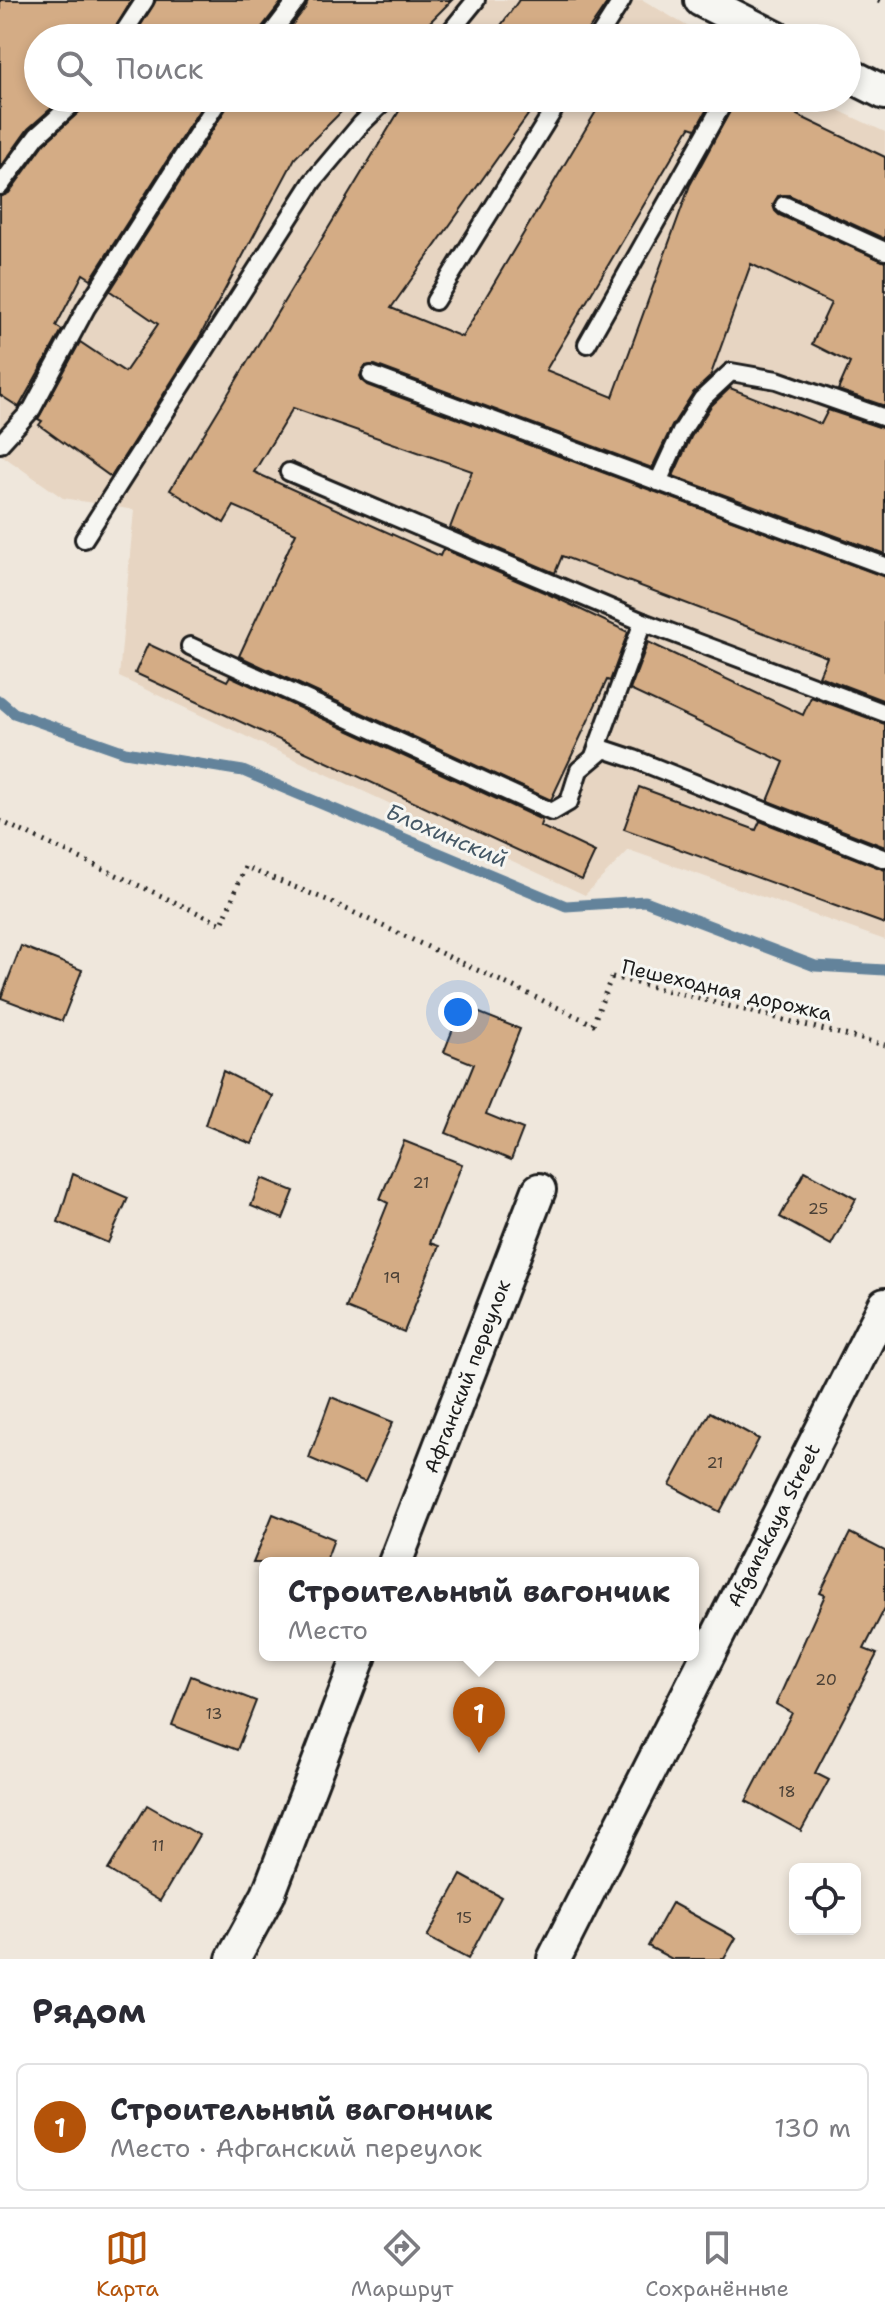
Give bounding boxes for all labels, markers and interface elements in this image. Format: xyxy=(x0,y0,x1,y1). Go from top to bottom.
search box xyxy=(24,24,861,112)
icon: search xyxy=(52,46,96,90)
text: Поиск xyxy=(116,48,204,89)
water label: Блохинский xyxy=(382,797,512,874)
street label: Пешеходная дорожка xyxy=(619,953,835,1027)
your location xyxy=(438,992,478,1032)
house number: 21 xyxy=(412,1172,430,1193)
house number: 25 xyxy=(808,1198,828,1219)
house number: 19 xyxy=(383,1267,401,1288)
street label: Афганский переулок xyxy=(418,1276,516,1477)
street label: Afganskaya Street xyxy=(721,1439,826,1612)
house number: 21 xyxy=(706,1452,724,1473)
popup xyxy=(259,1557,699,1661)
text: Строительный вагончик xyxy=(288,1571,670,1612)
text: Место xyxy=(288,1612,368,1647)
house number: 20 xyxy=(815,1669,837,1690)
pin: 1 xyxy=(453,1687,505,1753)
house number: 13 xyxy=(205,1703,223,1724)
house number: 18 xyxy=(778,1781,796,1802)
house number: 11 xyxy=(152,1835,164,1856)
map controls xyxy=(789,1863,861,1935)
button: locate xyxy=(789,1863,861,1935)
house number: 15 xyxy=(456,1907,472,1928)
text: Рядом xyxy=(32,1988,146,2034)
text: Строительный вагончик xyxy=(110,2089,493,2130)
text: 1 xyxy=(54,2110,66,2145)
text: 130 m xyxy=(774,2110,851,2145)
text: Место · Афганский переулок xyxy=(110,2130,482,2165)
tab: Карта xyxy=(96,2226,159,2303)
tab: Маршрут xyxy=(351,2226,453,2303)
tab: Сохранённые xyxy=(645,2226,789,2303)

